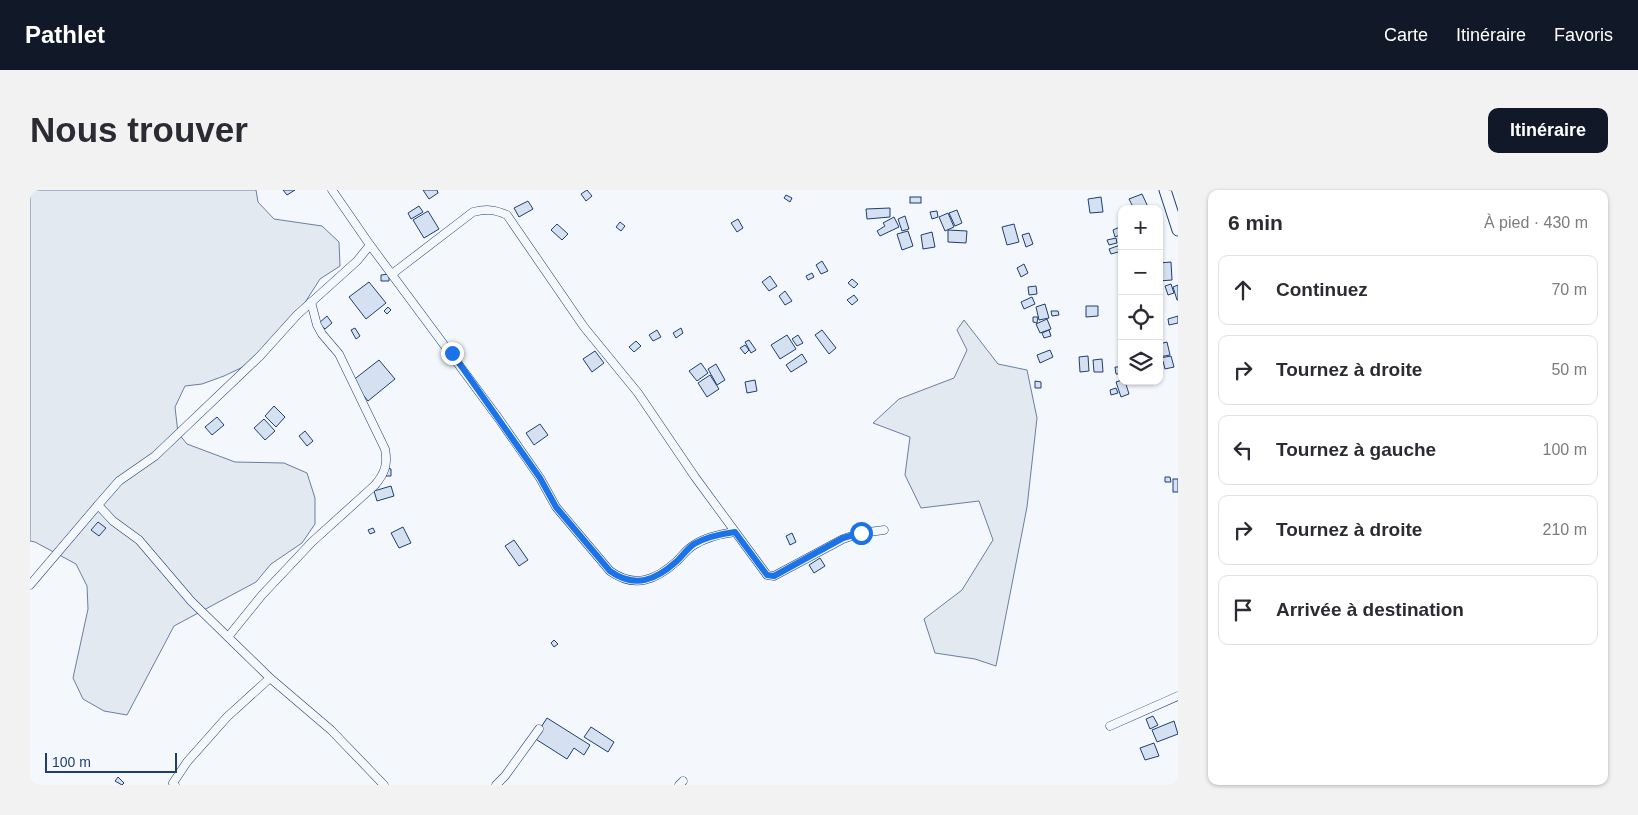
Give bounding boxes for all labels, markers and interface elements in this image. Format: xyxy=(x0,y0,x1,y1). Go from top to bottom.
text: Pathlet xyxy=(25,21,105,48)
text: Carte xyxy=(1384,25,1428,45)
text: Itinéraire xyxy=(1456,25,1526,45)
text: Favoris xyxy=(1554,25,1613,45)
button: Itinéraire xyxy=(1488,108,1608,153)
text: Nous trouver xyxy=(30,110,248,149)
map controls xyxy=(1118,205,1163,385)
button: + xyxy=(1118,205,1163,250)
text: 6 min xyxy=(1228,211,1283,234)
text: À pied · 430 m xyxy=(1484,214,1588,231)
button: − xyxy=(1118,250,1163,295)
icon: ahead xyxy=(1229,276,1257,304)
text: Continuez xyxy=(1276,279,1368,300)
text: 70 m xyxy=(1551,281,1587,298)
button: locate xyxy=(1118,295,1163,340)
button: layers xyxy=(1118,340,1163,385)
route end xyxy=(441,342,464,365)
icon: right xyxy=(1229,356,1257,384)
text: Tournez à droite xyxy=(1276,359,1422,380)
text: 50 m xyxy=(1551,361,1587,378)
icon: left xyxy=(1229,436,1257,464)
text: Tournez à gauche xyxy=(1276,439,1436,460)
text: 100 m xyxy=(1543,441,1587,458)
icon: right xyxy=(1229,516,1257,544)
text: Tournez à droite xyxy=(1276,519,1422,540)
text: 210 m xyxy=(1543,521,1587,538)
route start xyxy=(850,522,873,545)
icon: arrive xyxy=(1229,596,1257,624)
text: Arrivée à destination xyxy=(1276,599,1464,620)
scale bar xyxy=(45,750,178,773)
text: 100 m xyxy=(52,754,91,770)

